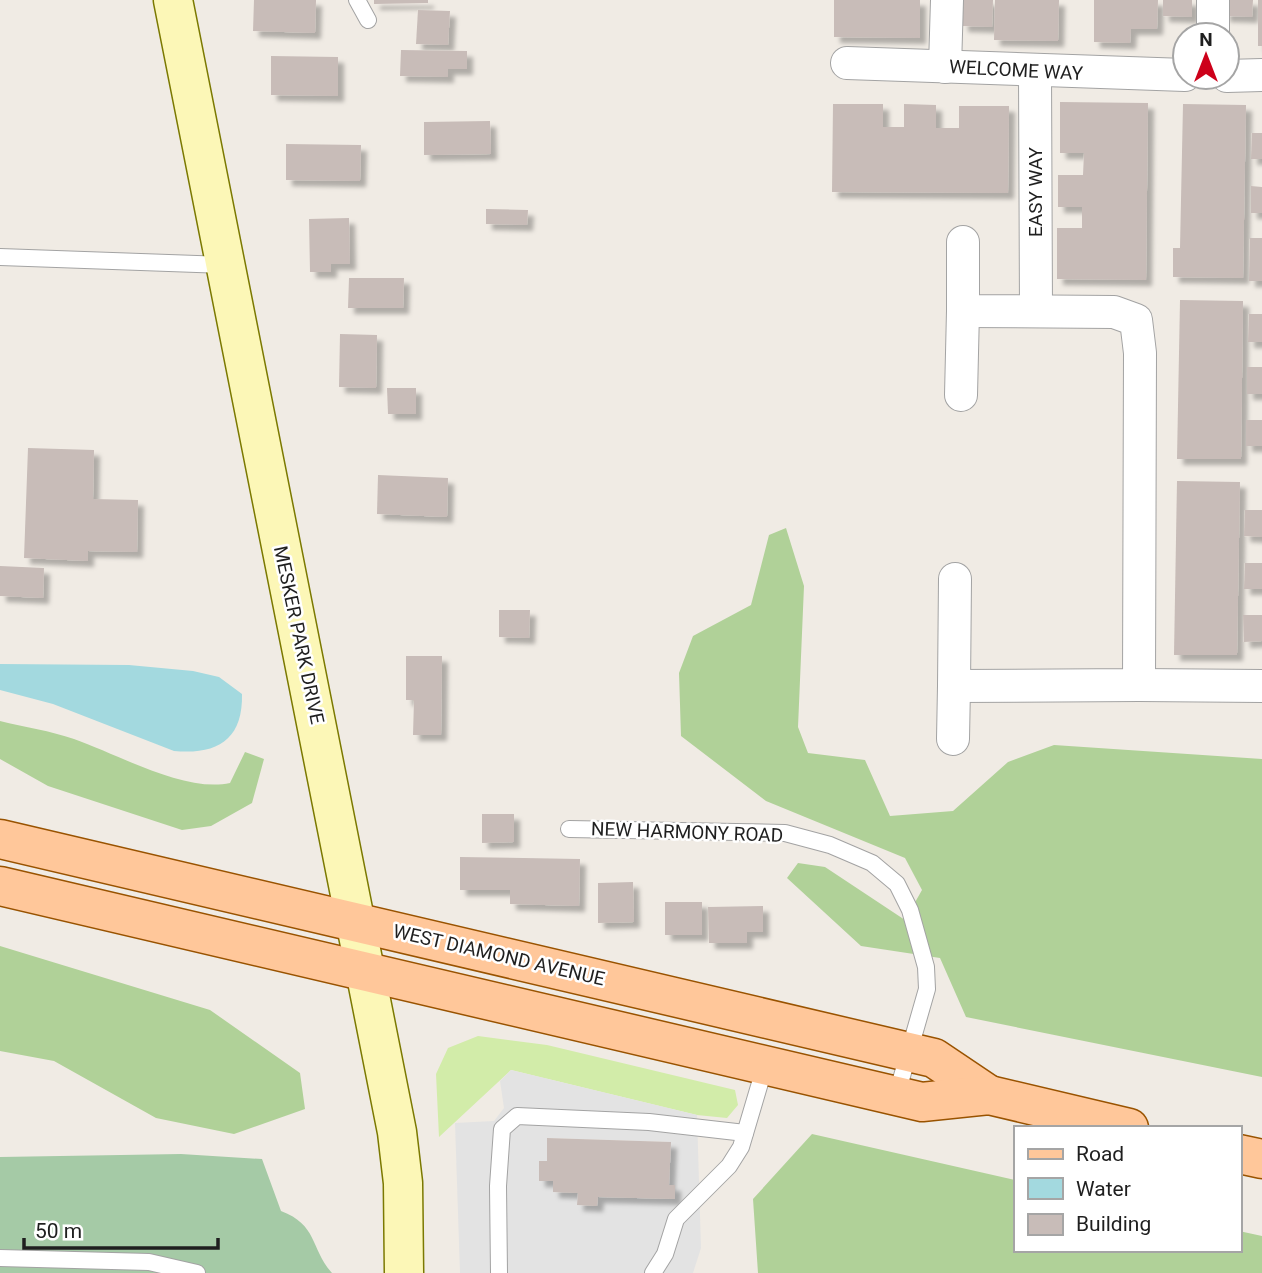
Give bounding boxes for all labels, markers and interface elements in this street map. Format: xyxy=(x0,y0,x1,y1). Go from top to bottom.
north arrow xyxy=(1171,21,1241,91)
text: N xyxy=(1199,28,1213,51)
street label: WELCOME WAY xyxy=(948,55,1084,85)
street label: EASY WAY xyxy=(1024,146,1047,237)
street label: MESKER PARK DRIVE xyxy=(269,544,329,726)
street label: NEW HARMONY ROAD xyxy=(591,817,783,847)
street label: WEST DIAMOND AVENUE xyxy=(391,919,607,991)
legend xyxy=(1014,1126,1241,1252)
text: Road xyxy=(1076,1142,1124,1166)
text: Water xyxy=(1076,1177,1131,1201)
scale bar xyxy=(24,1206,219,1250)
text: Building xyxy=(1076,1212,1151,1236)
text: 50 m xyxy=(35,1219,82,1243)

